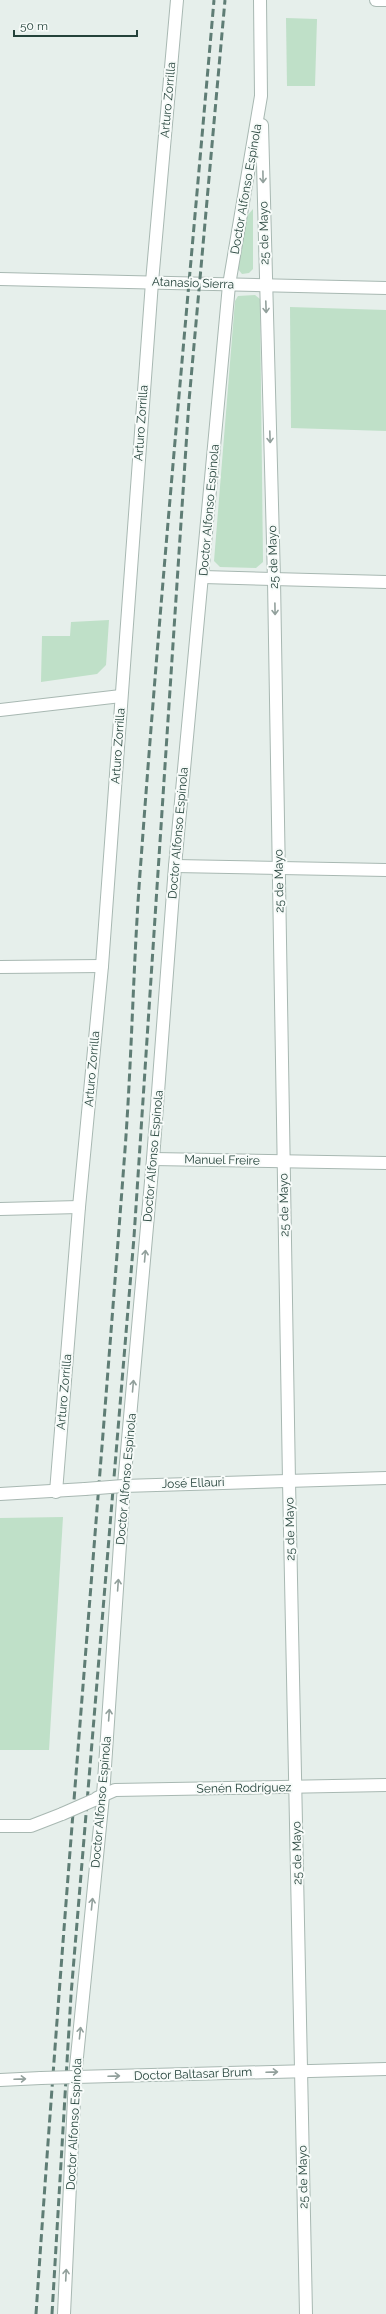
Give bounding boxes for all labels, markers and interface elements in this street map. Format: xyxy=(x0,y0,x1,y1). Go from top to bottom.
scale bar xyxy=(14,12,137,38)
text: 50 m xyxy=(20,19,48,33)
street label: Arturo Zorrilla xyxy=(158,61,178,139)
street label: Doctor Alfonso Espínola xyxy=(228,123,264,255)
one-way arrow xyxy=(259,170,267,183)
street label: 25 de Mayo xyxy=(256,201,272,265)
street label: Atanasio Sierra xyxy=(152,275,234,291)
one-way arrow xyxy=(262,300,270,313)
street label: Arturo Zorrilla xyxy=(131,384,151,462)
one-way arrow xyxy=(266,430,274,443)
street label: Doctor Alfonso Espínola xyxy=(196,443,222,577)
street label: 25 de Mayo xyxy=(265,525,281,589)
one-way arrow xyxy=(271,602,279,615)
street label: Arturo Zorrilla xyxy=(108,707,128,785)
street label: Doctor Alfonso Espínola xyxy=(165,766,191,900)
street label: 25 de Mayo xyxy=(271,849,287,913)
street label: Arturo Zorrilla xyxy=(82,1030,102,1108)
street label: Doctor Alfonso Espínola xyxy=(140,1089,166,1223)
street label: Manuel Freire xyxy=(184,1152,260,1168)
street label: 25 de Mayo xyxy=(276,1173,292,1237)
one-way arrow xyxy=(141,1250,148,1263)
street label: Arturo Zorrilla xyxy=(54,1353,74,1431)
one-way arrow xyxy=(130,1380,137,1393)
street label: Doctor Alfonso Espínola xyxy=(113,1412,139,1546)
street label: José Ellauri xyxy=(161,1475,225,1491)
street label: 25 de Mayo xyxy=(282,1497,298,1561)
one-way arrow xyxy=(114,1579,121,1592)
one-way arrow xyxy=(105,1709,112,1722)
street label: Doctor Alfonso Espínola xyxy=(88,1735,114,1869)
street label: Senén Rodríguez xyxy=(196,1780,292,1796)
street label: 25 de Mayo xyxy=(289,1821,305,1885)
one-way arrow xyxy=(89,1898,96,1911)
one-way arrow xyxy=(76,2027,83,2040)
street label: Doctor Alfonso Espínola xyxy=(64,2058,84,2190)
street label: Doctor Baltasar Brum xyxy=(134,2065,252,2083)
one-way arrow xyxy=(265,2068,278,2076)
one-way arrow xyxy=(107,2072,120,2080)
one-way arrow xyxy=(13,2075,26,2083)
street label: 25 de Mayo xyxy=(295,2145,311,2209)
one-way arrow xyxy=(62,2269,69,2282)

